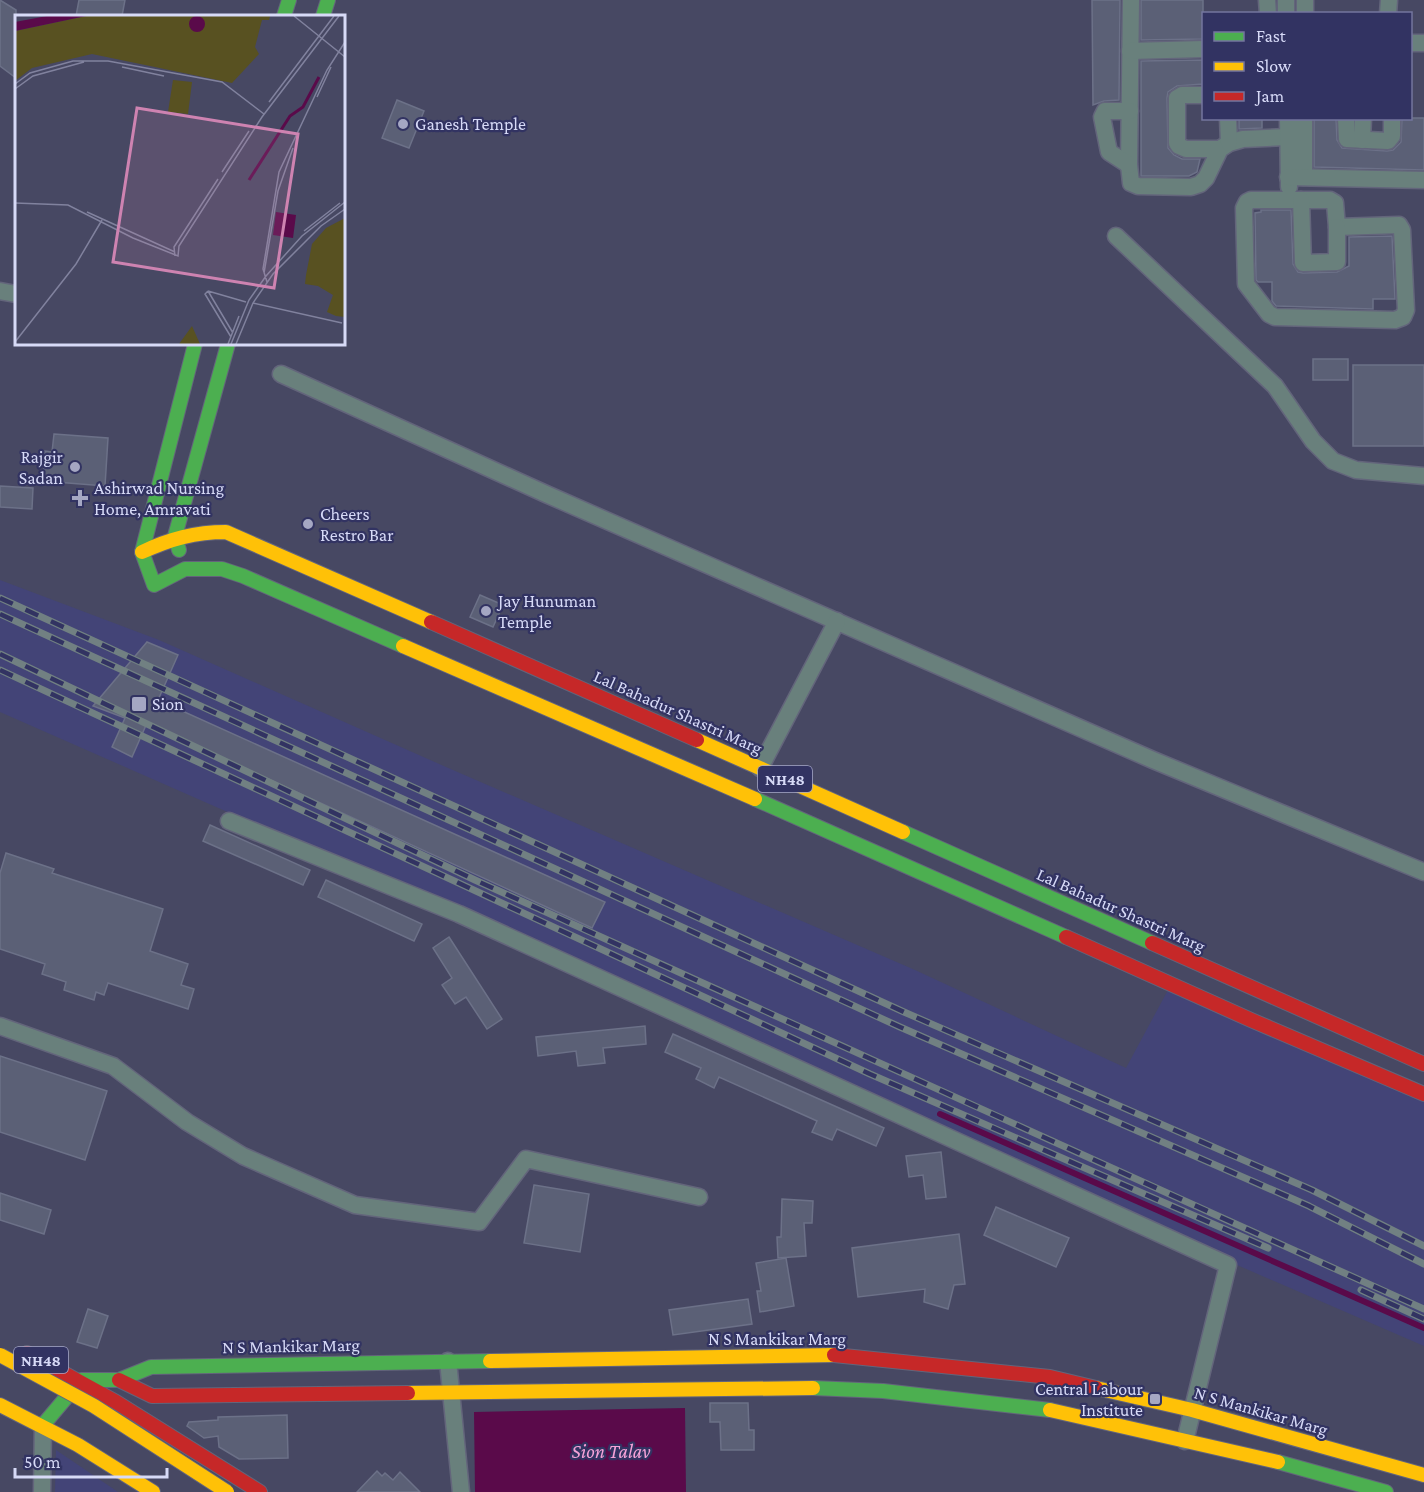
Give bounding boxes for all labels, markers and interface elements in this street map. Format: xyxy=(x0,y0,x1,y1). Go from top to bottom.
legend xyxy=(1202,12,1412,120)
inset map xyxy=(15,15,345,345)
text: Fast xyxy=(1256,26,1287,46)
text: Slow xyxy=(1256,56,1292,76)
text: Jam xyxy=(1254,86,1285,106)
place label: Ganesh Temple xyxy=(415,114,526,134)
marker: Ganesh Temple xyxy=(396,117,410,131)
place label: Rajgir Sadan xyxy=(19,447,64,488)
marker: Rajgir Sadan xyxy=(68,460,82,474)
place label: Ashirwad Nursing Home, Amravati xyxy=(94,478,224,519)
marker: Ashirwad Nursing Home, Amravati xyxy=(71,489,89,507)
place label: Cheers Restro Bar xyxy=(320,504,394,545)
marker: Cheers Restro Bar xyxy=(301,517,315,531)
place label: Jay Hunuman Temple xyxy=(496,591,597,632)
marker: Jay Hunuman Temple xyxy=(479,604,493,618)
street label: Lal Bahadur Shastri Marg xyxy=(591,666,766,758)
place label: Sion xyxy=(152,694,184,714)
marker: Sion xyxy=(130,695,148,713)
road number: NH48 xyxy=(758,766,812,792)
street label: Lal Bahadur Shastri Marg xyxy=(1034,864,1209,956)
street label: N S Mankikar Marg xyxy=(708,1329,846,1349)
street label: N S Mankikar Marg xyxy=(222,1335,360,1357)
road number: NH48 xyxy=(14,1347,68,1373)
place label: Central Labour Institute xyxy=(1035,1379,1144,1420)
street label: N S Mankikar Marg xyxy=(1192,1382,1330,1440)
marker: Central Labour Institute xyxy=(1148,1392,1162,1406)
water label: Sion Talav xyxy=(571,1440,651,1462)
scale bar xyxy=(15,1441,166,1479)
text: 50 m xyxy=(24,1452,61,1472)

